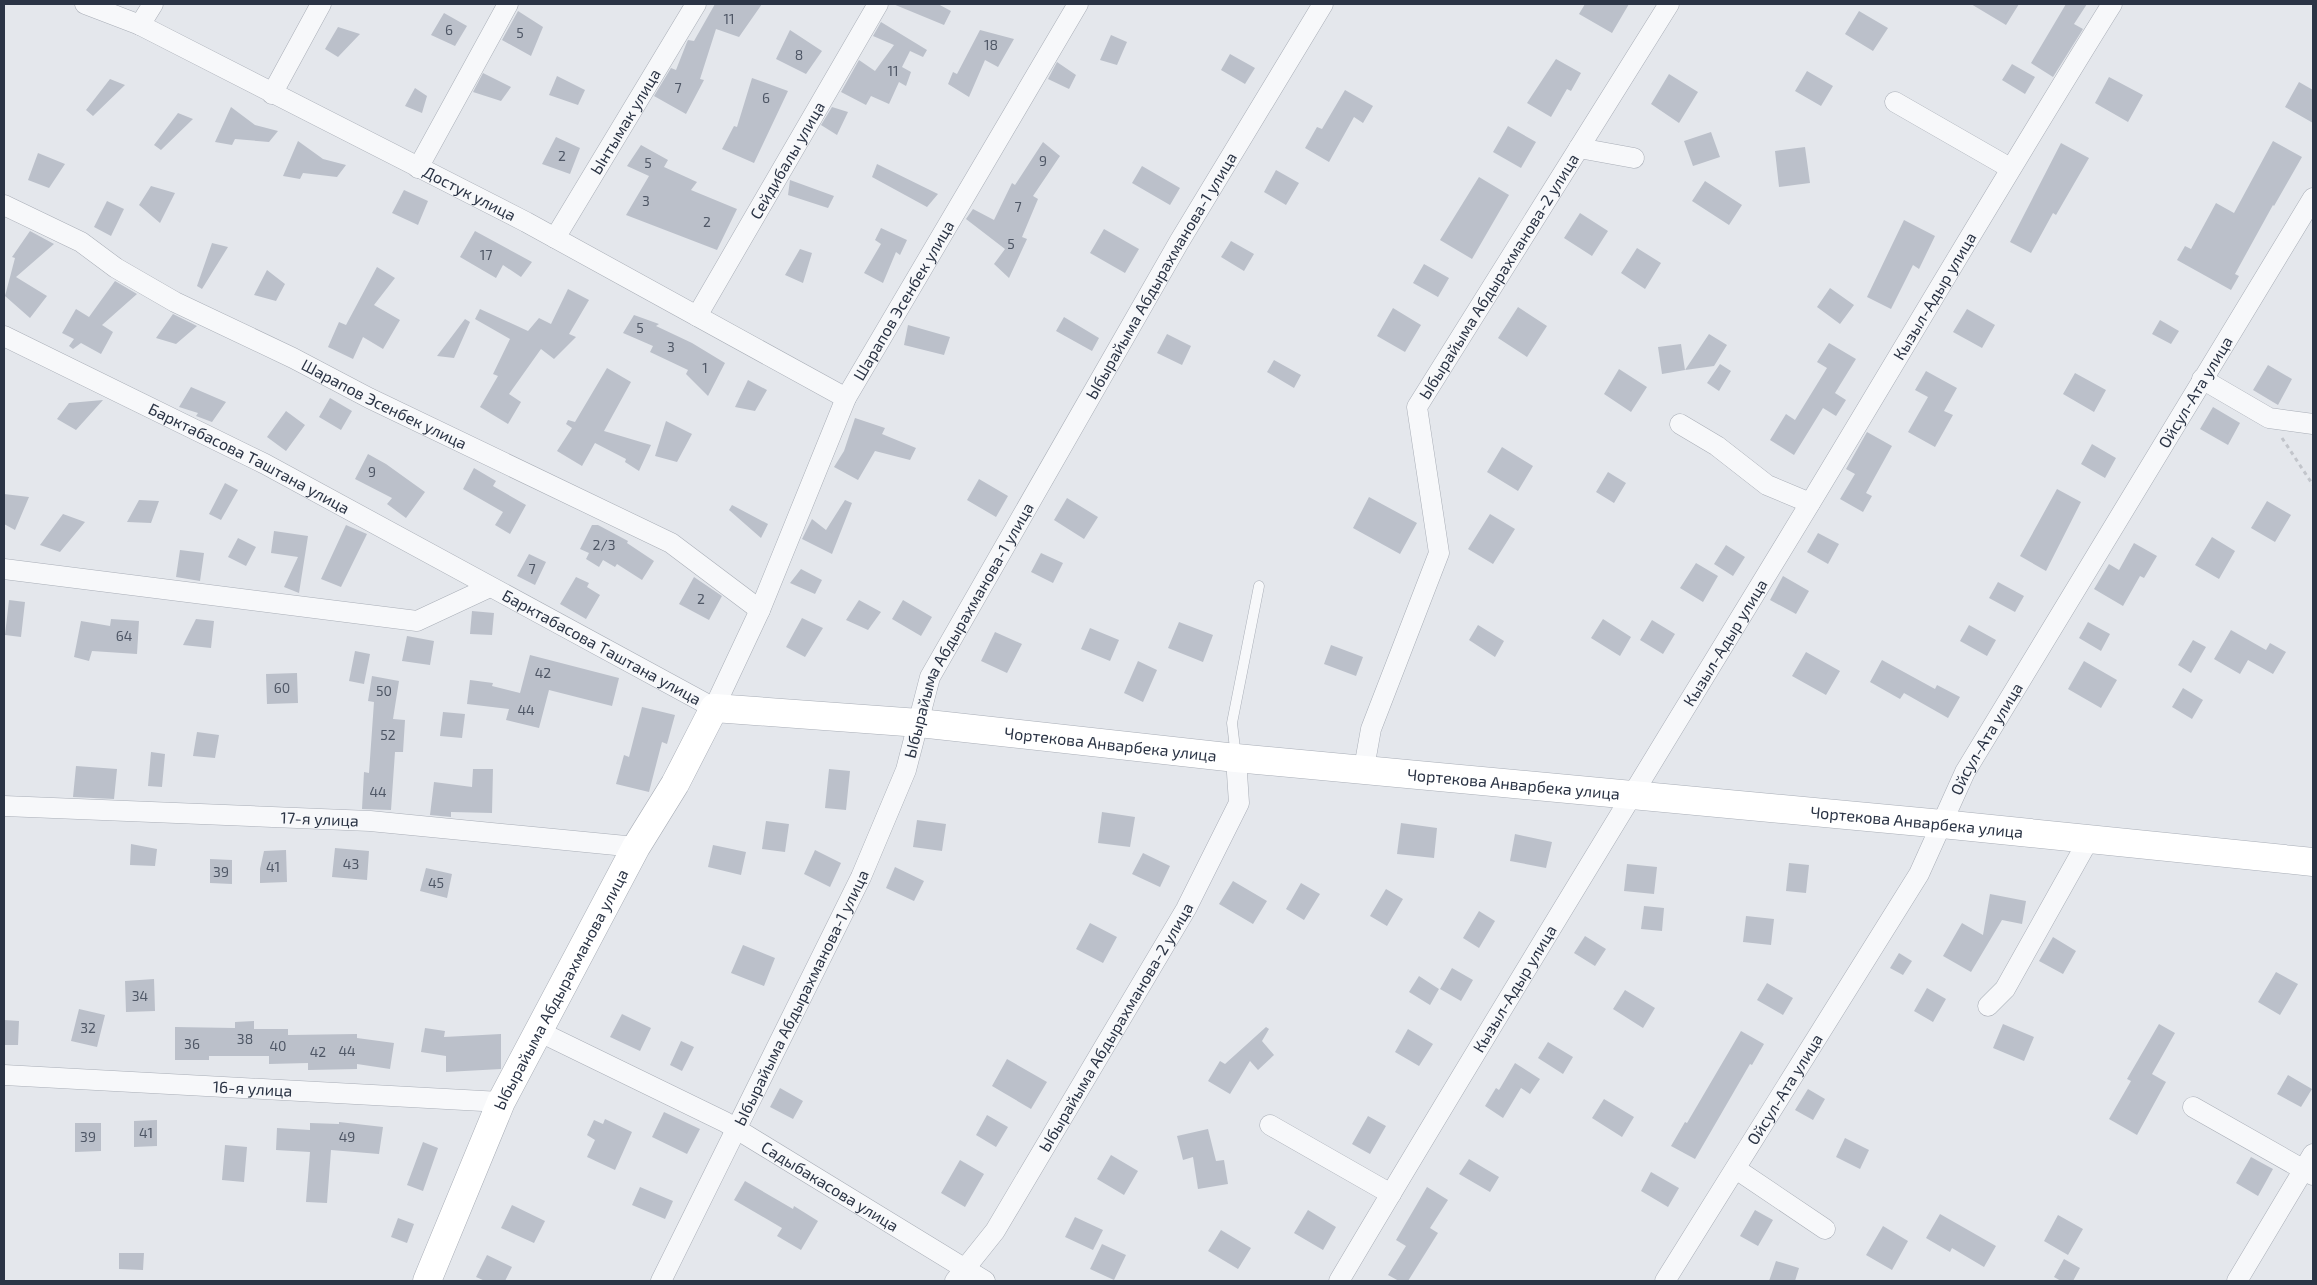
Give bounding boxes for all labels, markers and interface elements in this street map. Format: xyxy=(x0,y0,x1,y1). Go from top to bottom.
house number: 11 xyxy=(723,10,735,27)
house number: 6 xyxy=(445,21,453,38)
house number: 5 xyxy=(516,24,524,41)
house number: 18 xyxy=(984,36,998,53)
house number: 8 xyxy=(795,46,803,63)
house number: 11 xyxy=(887,62,899,79)
street label: Ынтымак улица xyxy=(586,65,664,178)
house number: 7 xyxy=(674,79,682,96)
house number: 6 xyxy=(762,89,770,106)
street label: Сейдибалы улица xyxy=(745,98,828,222)
house number: 2 xyxy=(558,147,566,164)
street label: Ыбырайыма Абдырахманова-1 улица xyxy=(1081,148,1240,402)
street label: Ыбырайыма Абдырахманова-2 улица xyxy=(1414,150,1582,402)
house number: 9 xyxy=(1039,152,1047,169)
house number: 5 xyxy=(644,154,652,171)
street label: Достук улица xyxy=(420,161,519,224)
house number: 3 xyxy=(642,192,650,209)
house number: 7 xyxy=(1014,198,1022,215)
house number: 2 xyxy=(703,213,711,230)
street label: Шарапов Эсенбек улица xyxy=(849,217,957,384)
street label: Кызыл-Адыр улица xyxy=(1889,228,1980,363)
house number: 5 xyxy=(1007,235,1015,252)
house number: 17 xyxy=(480,246,492,263)
house number: 5 xyxy=(636,319,644,336)
street label: Ойсул-Ата улица xyxy=(2154,333,2236,451)
house number: 3 xyxy=(667,338,675,355)
street label: Шарапов Эсенбек улица xyxy=(299,354,470,453)
house number: 1 xyxy=(702,359,708,376)
street label: Барктабасова Таштана улица xyxy=(146,398,353,517)
house number: 9 xyxy=(368,463,376,480)
street label: Ыбырайыма Абдырахманова-1 улица xyxy=(899,499,1037,760)
house number: 2/3 xyxy=(593,536,615,553)
house number: 7 xyxy=(528,560,536,577)
street label: Кызыл-Адыр улица xyxy=(1679,575,1771,709)
street label: Барктабасова Таштана улица xyxy=(499,585,705,708)
house number: 2 xyxy=(697,590,705,607)
house number: 64 xyxy=(116,627,132,644)
house number: 42 xyxy=(535,664,551,681)
house number: 60 xyxy=(274,679,290,696)
street label: Ойсул-Ата улица xyxy=(1946,679,2026,798)
house number: 50 xyxy=(376,682,392,699)
house number: 44 xyxy=(517,701,535,718)
street label: Чортекова Анварбека улица xyxy=(1003,722,1218,765)
house number: 52 xyxy=(380,726,396,743)
street label: Чортекова Анварбека улица xyxy=(1406,764,1621,803)
house number: 44 xyxy=(369,783,387,800)
street label: Чортекова Анварбека улица xyxy=(1810,802,2024,841)
street label: 17-я улица xyxy=(280,807,359,830)
house number: 43 xyxy=(343,855,359,872)
house number: 41 xyxy=(266,858,280,875)
house number: 39 xyxy=(213,863,229,880)
street label: Ыбырайыма Абдырахманова улица xyxy=(489,866,632,1112)
street label: Ыбырайыма Абдырахманова-1 улица xyxy=(729,867,872,1129)
house number: 45 xyxy=(428,874,444,891)
street label: Ыбырайыма Абдырахманова-2 улица xyxy=(1034,900,1197,1155)
street label: Кызыл-Адыр улица xyxy=(1468,921,1560,1055)
house number: 34 xyxy=(132,987,148,1004)
house number: 32 xyxy=(80,1019,96,1036)
house number: 38 xyxy=(237,1030,253,1047)
street label: Ойсул-Ата улица xyxy=(1743,1030,1826,1148)
house number: 36 xyxy=(184,1035,200,1052)
house number: 40 xyxy=(269,1037,287,1054)
house number: 44 xyxy=(338,1042,356,1059)
house number: 42 xyxy=(310,1043,326,1060)
street label: 16-я улица xyxy=(212,1076,293,1100)
house number: 41 xyxy=(139,1124,153,1141)
house number: 39 xyxy=(80,1128,96,1145)
house number: 49 xyxy=(339,1128,355,1145)
street label: Садыбакасова улица xyxy=(758,1137,902,1235)

